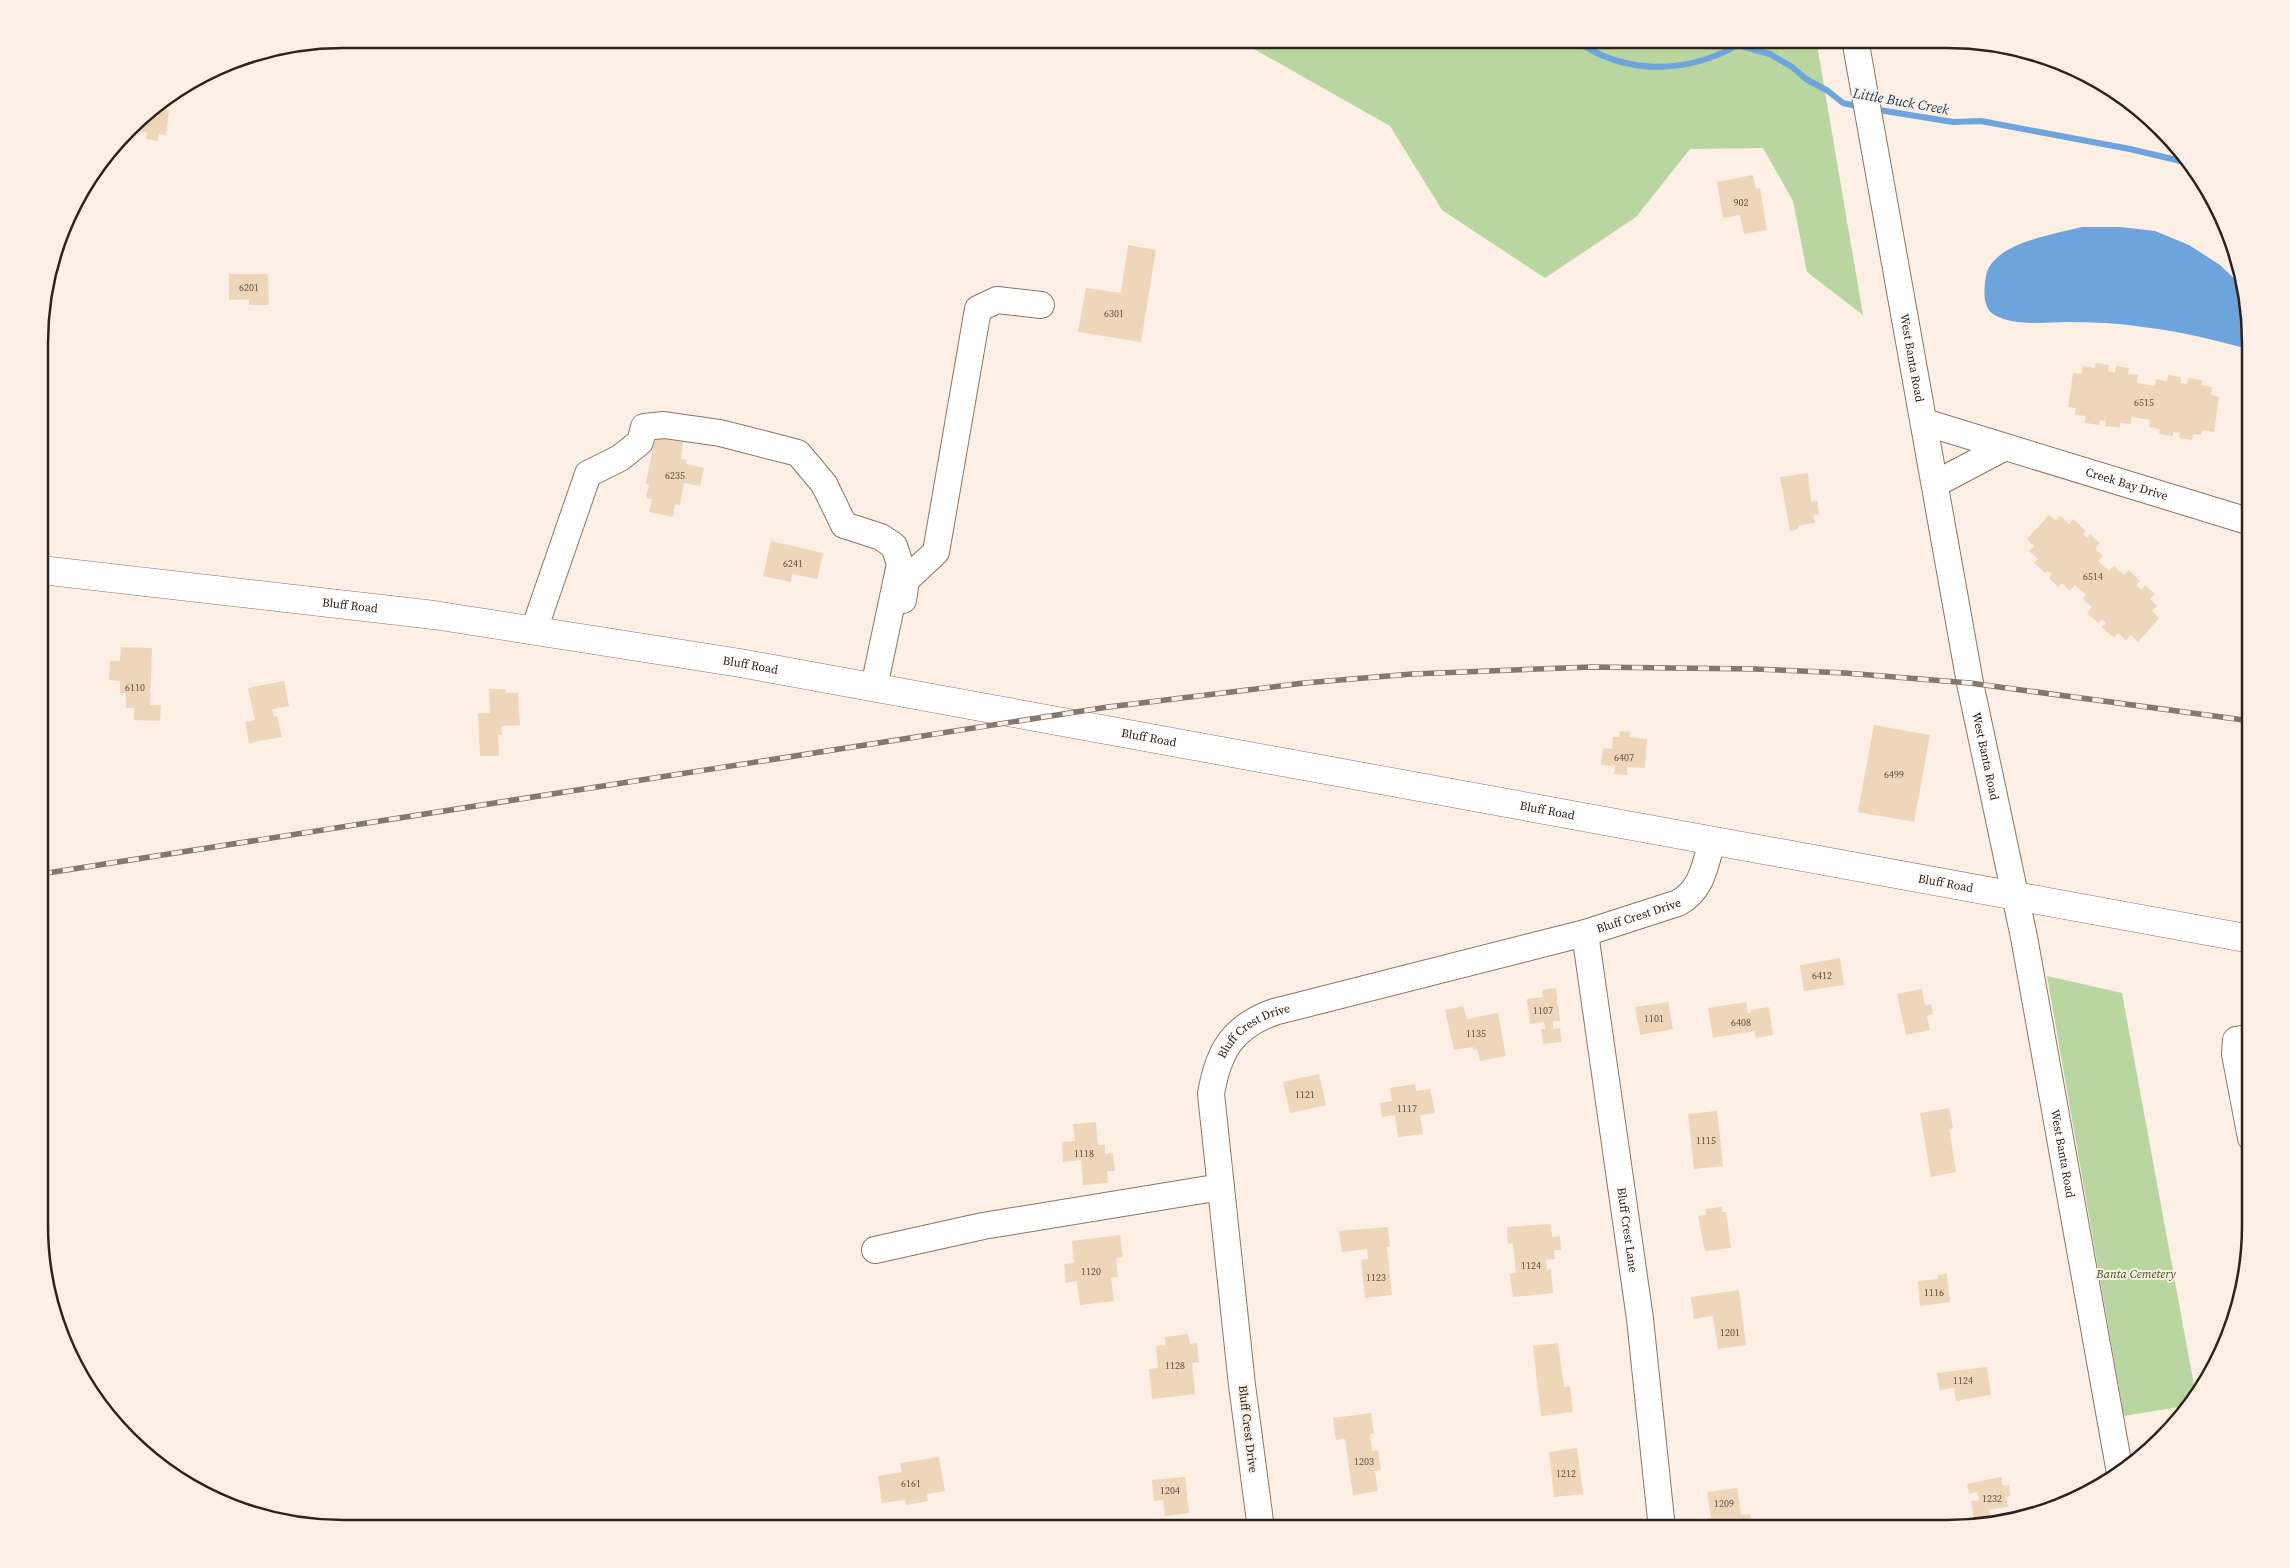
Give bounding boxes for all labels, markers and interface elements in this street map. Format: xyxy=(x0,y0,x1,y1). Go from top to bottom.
water label: Little Buck Creek xyxy=(1850,83,1951,119)
house number: 902 xyxy=(1734,196,1749,209)
house number: 6201 xyxy=(239,281,259,294)
house number: 6301 xyxy=(1104,307,1124,320)
street label: West Banta Road xyxy=(1896,312,1928,404)
house number: 6515 xyxy=(2134,396,2154,409)
street label: Creek Bay Drive xyxy=(2083,464,2170,504)
house number: 6235 xyxy=(665,469,685,482)
house number: 6241 xyxy=(783,557,803,570)
house number: 6514 xyxy=(2083,570,2103,583)
street label: Bluff Road xyxy=(321,594,379,617)
street label: Bluff Road xyxy=(722,652,780,678)
house number: 6110 xyxy=(125,681,145,694)
street label: West Banta Road xyxy=(1968,711,2003,802)
street label: Bluff Road xyxy=(1120,725,1178,751)
house number: 6407 xyxy=(1614,751,1634,764)
house number: 6499 xyxy=(1884,768,1904,781)
street label: Bluff Road xyxy=(1518,798,1576,823)
street label: Bluff Road xyxy=(1917,870,1975,896)
street label: Bluff Crest Drive xyxy=(1594,895,1683,937)
house number: 6412 xyxy=(1812,969,1832,982)
street label: Bluff Crest Drive xyxy=(1214,1000,1292,1061)
house number: 1107 xyxy=(1533,1004,1553,1017)
house number: 1101 xyxy=(1644,1012,1664,1025)
house number: 6408 xyxy=(1731,1016,1751,1029)
house number: 1135 xyxy=(1466,1027,1486,1040)
house number: 1121 xyxy=(1295,1088,1315,1101)
house number: 1117 xyxy=(1397,1102,1417,1115)
street label: West Banta Road xyxy=(2047,1108,2079,1199)
house number: 1115 xyxy=(1696,1134,1716,1147)
house number: 1118 xyxy=(1074,1147,1094,1160)
street label: Bluff Crest Lane xyxy=(1613,1186,1641,1274)
house number: 1124 xyxy=(1521,1259,1541,1272)
house number: 1120 xyxy=(1081,1265,1101,1278)
park label: Banta Cemetery xyxy=(2095,1266,2176,1282)
house number: 1123 xyxy=(1366,1271,1386,1284)
house number: 1116 xyxy=(1924,1286,1944,1299)
house number: 1201 xyxy=(1720,1326,1740,1339)
house number: 1128 xyxy=(1165,1359,1185,1372)
house number: 1124 xyxy=(1953,1374,1973,1387)
street label: Bluff Crest Drive xyxy=(1235,1384,1261,1474)
house number: 1203 xyxy=(1354,1455,1374,1468)
house number: 1212 xyxy=(1556,1467,1576,1480)
house number: 6161 xyxy=(901,1477,921,1490)
house number: 1204 xyxy=(1160,1484,1180,1497)
house number: 1232 xyxy=(1982,1492,2002,1505)
house number: 1209 xyxy=(1714,1497,1734,1510)

